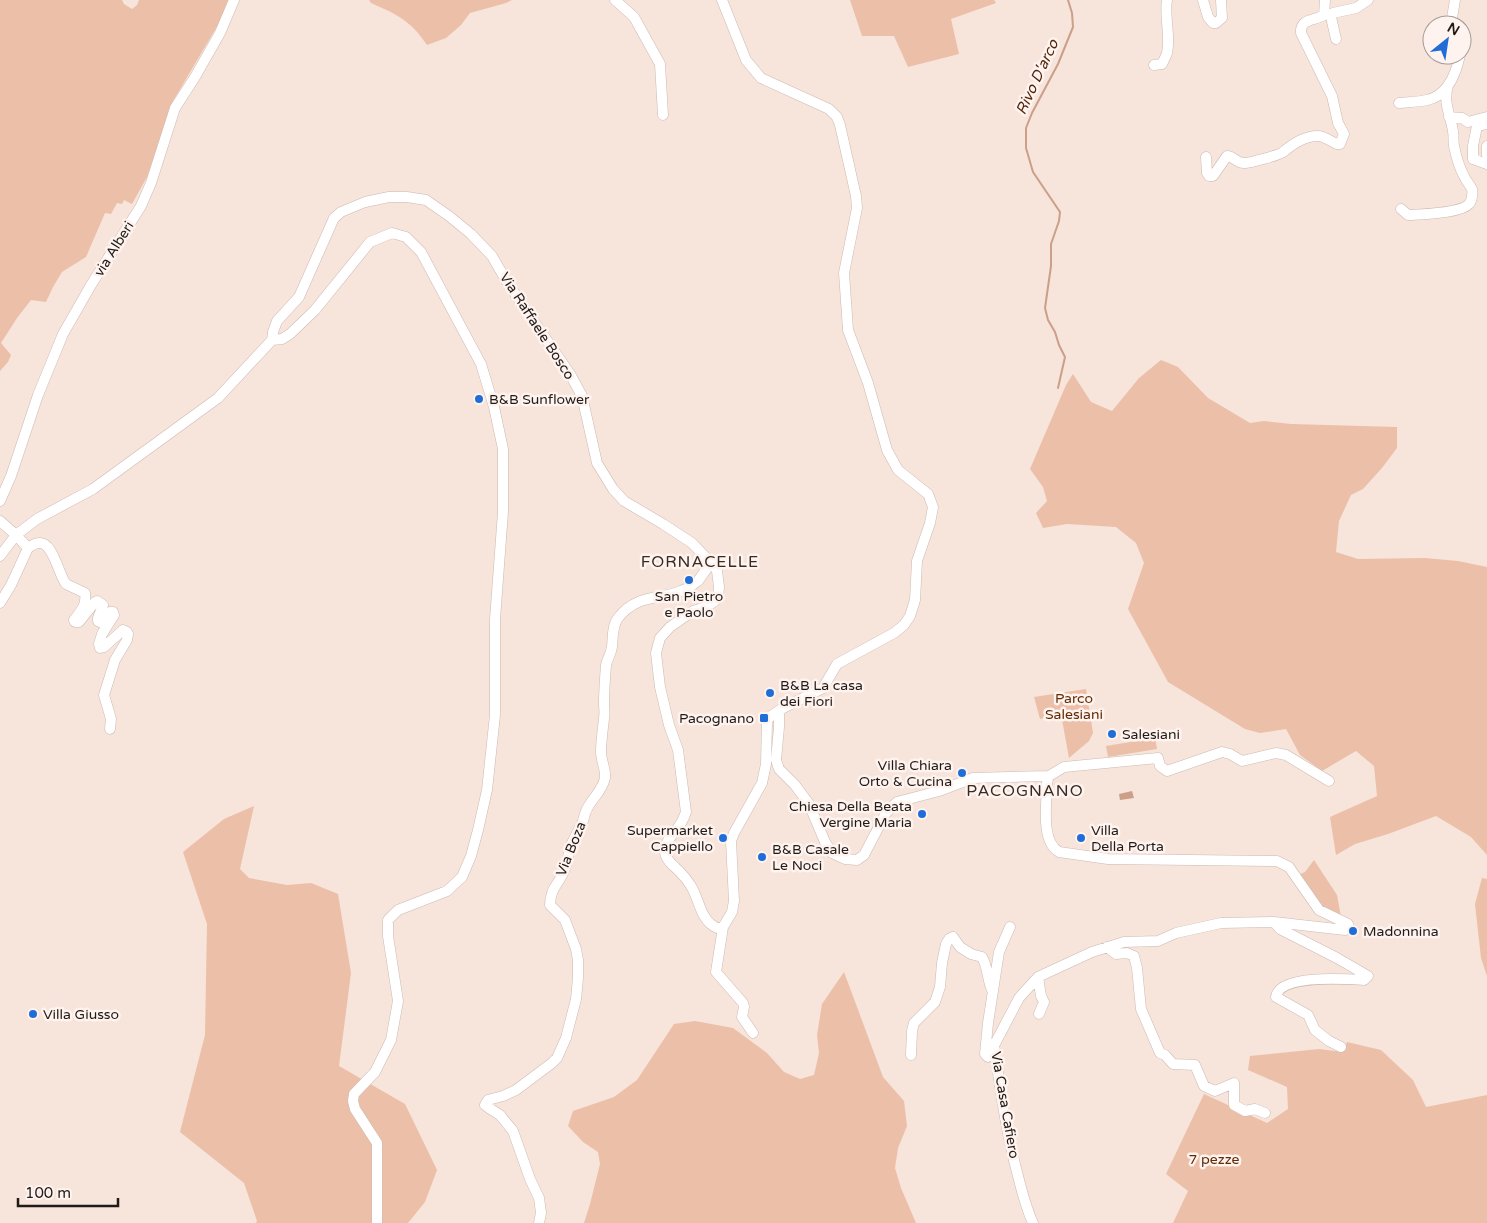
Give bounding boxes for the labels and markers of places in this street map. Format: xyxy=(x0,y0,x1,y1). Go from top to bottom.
place label: B&B Sunflower xyxy=(489,391,590,408)
marker: B&B Sunflower xyxy=(473,393,485,405)
marker: San Pietro e Paolo xyxy=(683,574,695,586)
place label: San Pietro e Paolo xyxy=(655,588,723,621)
place label: B&B La casa dei Fiori xyxy=(780,677,863,710)
marker: B&B La casa dei Fiori xyxy=(764,687,776,699)
place label: Pacognano xyxy=(679,710,754,727)
marker: Pacognano xyxy=(758,712,770,724)
place label: Salesiani xyxy=(1122,726,1180,743)
marker: Salesiani xyxy=(1106,728,1118,740)
place label: Villa Chiara Orto & Cucina xyxy=(859,757,952,790)
marker: Villa Chiara Orto & Cucina xyxy=(956,767,968,779)
place label: Chiesa Della Beata Vergine Maria xyxy=(789,798,912,831)
marker: Chiesa Della Beata Vergine Maria xyxy=(916,808,928,820)
place label: Supermarket Cappiello xyxy=(627,822,714,855)
place label: Villa Della Porta xyxy=(1091,822,1164,855)
marker: Supermarket Cappiello xyxy=(717,832,729,844)
marker: Villa Della Porta xyxy=(1075,832,1087,844)
place label: B&B Casale Le Noci xyxy=(772,841,849,874)
marker: B&B Casale Le Noci xyxy=(756,851,768,863)
place label: Madonnina xyxy=(1363,923,1439,940)
marker: Madonnina xyxy=(1347,925,1359,937)
place label: Villa Giusso xyxy=(43,1006,119,1023)
marker: Villa Giusso xyxy=(27,1008,39,1020)

